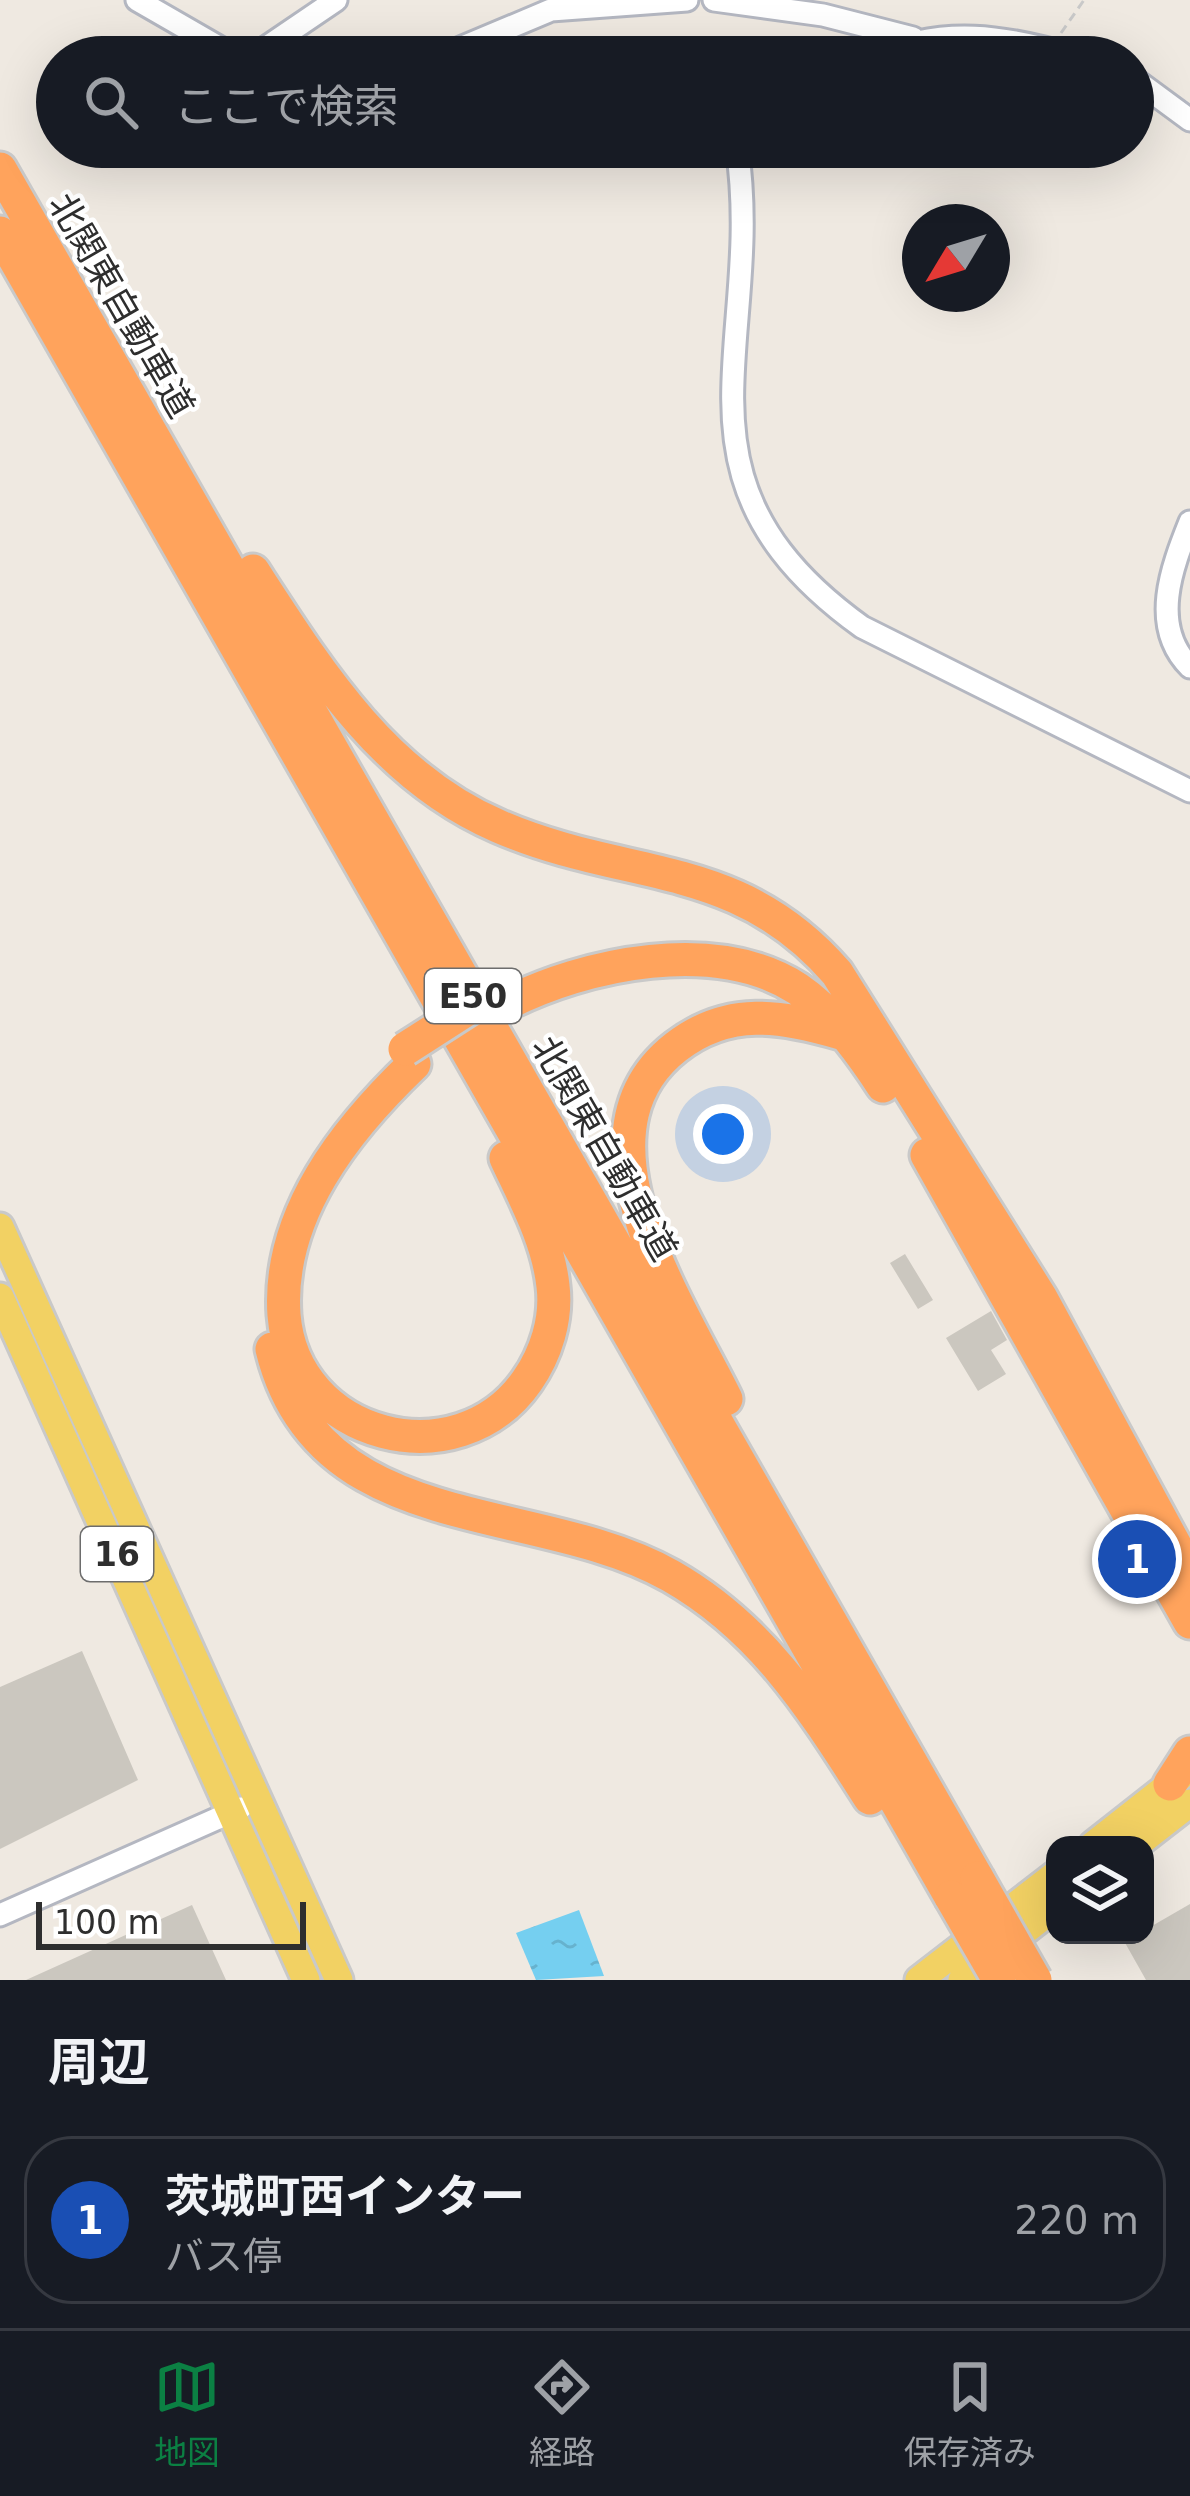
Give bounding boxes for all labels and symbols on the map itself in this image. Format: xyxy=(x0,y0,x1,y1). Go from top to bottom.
street label: 北関東自動車道 xyxy=(41,186,202,425)
north arrow xyxy=(902,204,1010,312)
road number: E50 xyxy=(425,969,521,1023)
street label: 北関東自動車道 xyxy=(524,1029,685,1268)
your location xyxy=(693,1104,753,1164)
pin: 1 xyxy=(1098,1514,1176,1604)
road number: 16 xyxy=(81,1527,153,1581)
scale bar xyxy=(36,1896,306,1949)

